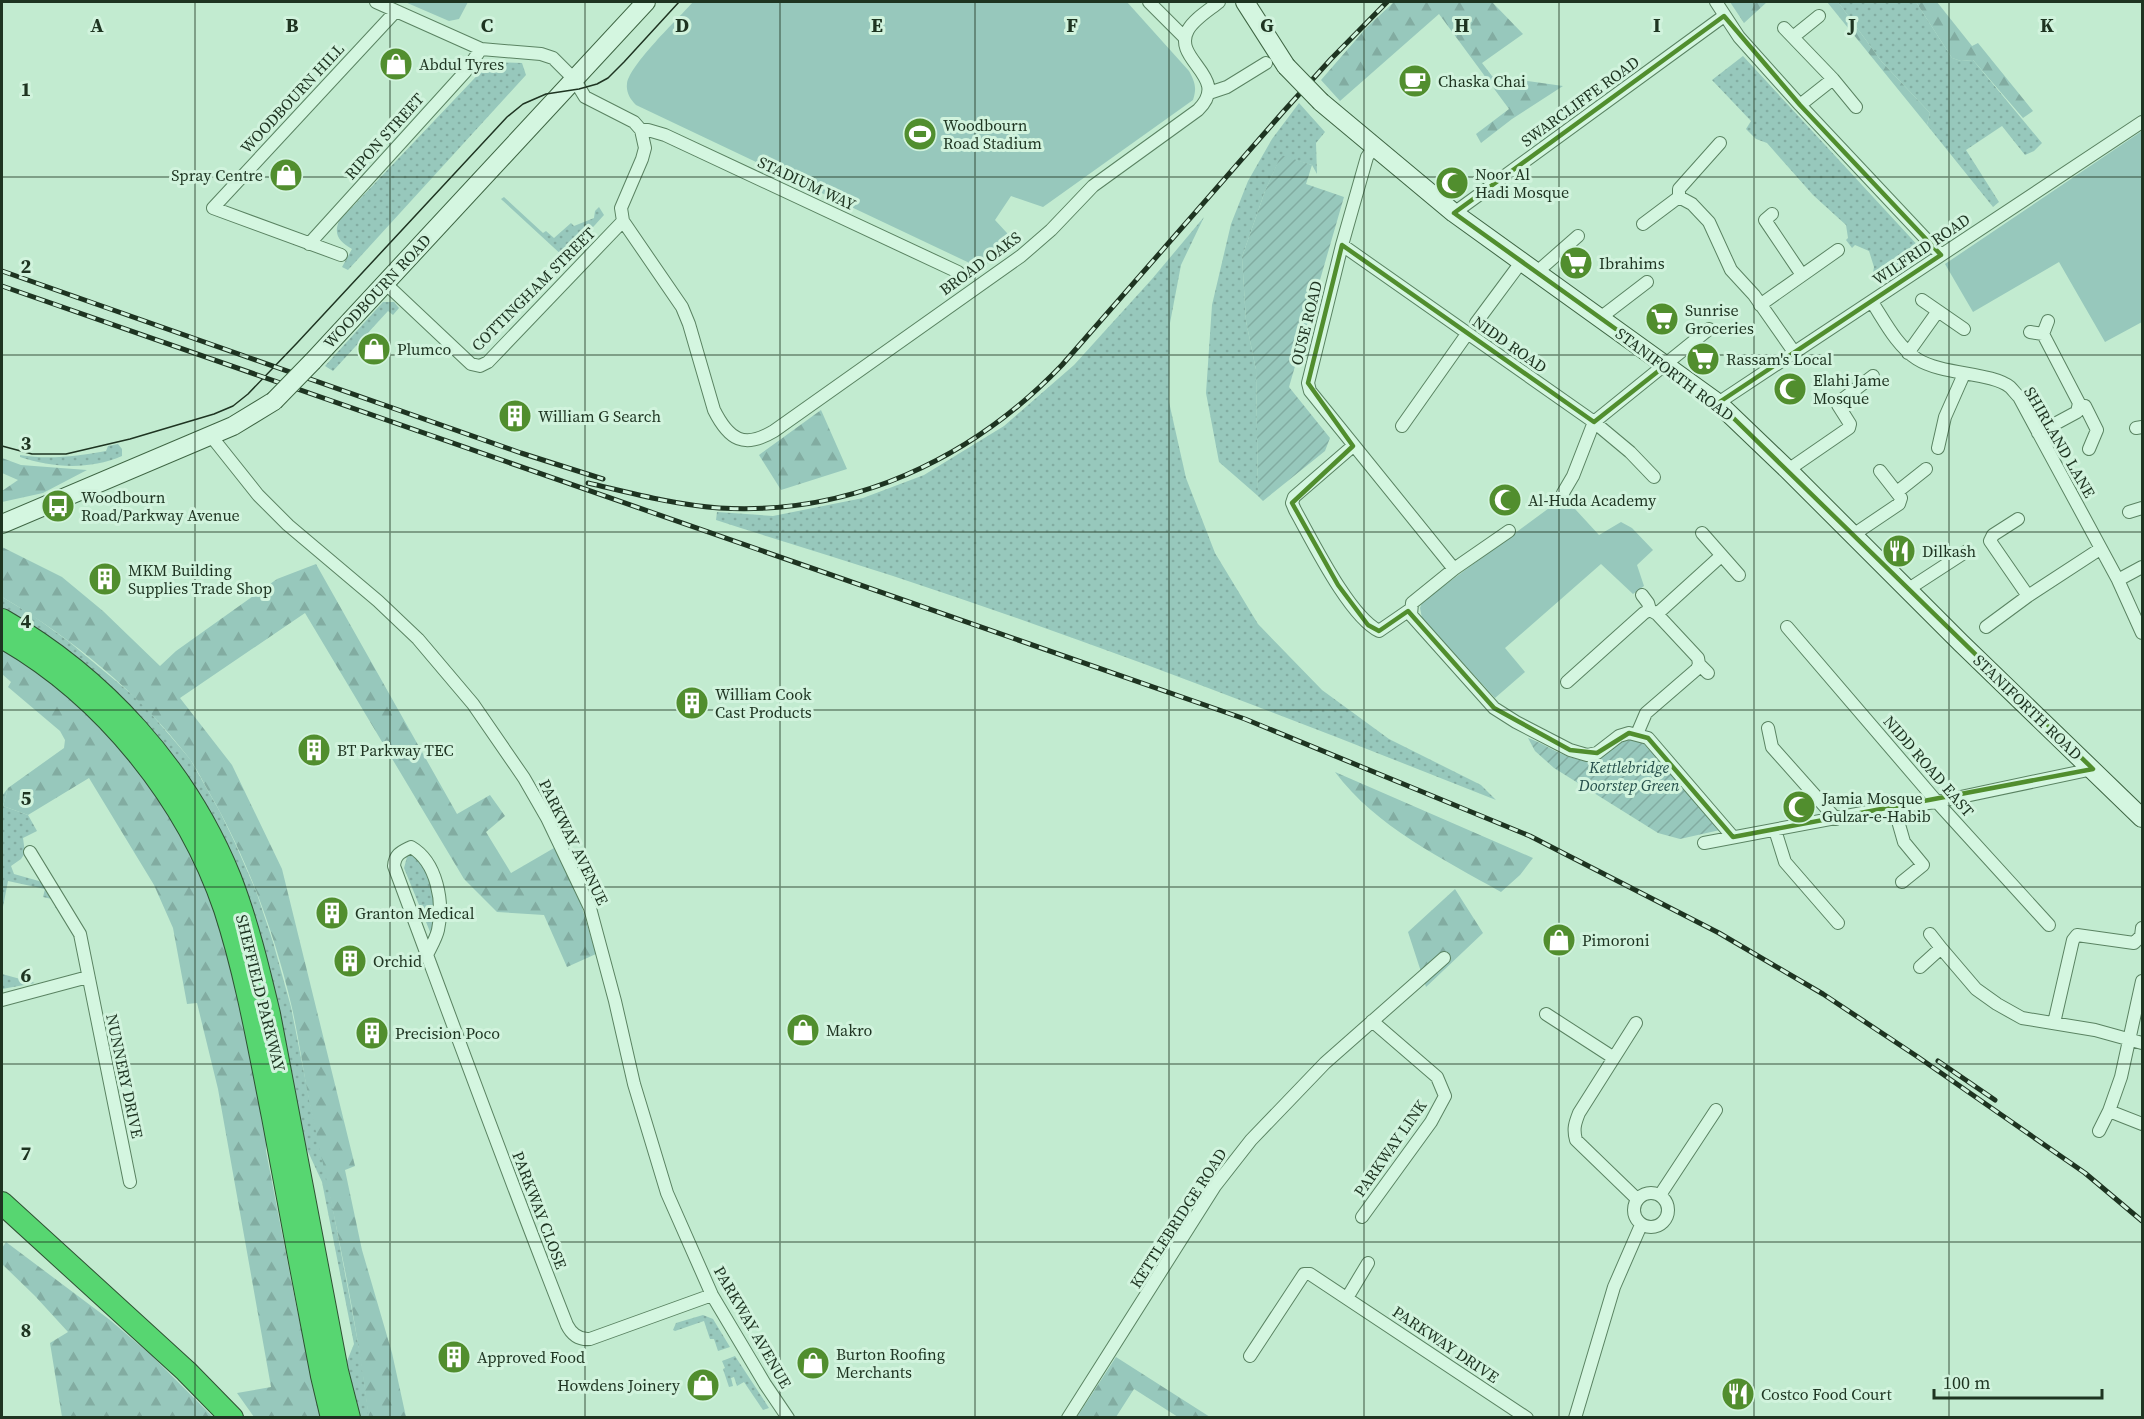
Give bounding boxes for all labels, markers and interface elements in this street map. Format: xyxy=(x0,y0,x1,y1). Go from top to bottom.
text: A xyxy=(90,11,104,39)
text: B xyxy=(285,11,299,39)
text: C xyxy=(481,11,493,39)
text: D xyxy=(675,11,689,39)
text: E xyxy=(871,11,883,39)
text: F xyxy=(1066,11,1078,39)
text: G xyxy=(1260,11,1274,39)
text: H xyxy=(1454,11,1470,39)
text: I xyxy=(1653,11,1661,39)
text: J xyxy=(1846,11,1856,39)
text: K xyxy=(2040,11,2054,39)
street label: WOODBOURN HILL xyxy=(235,38,349,158)
shop icon: Abdul Tyres xyxy=(378,46,414,82)
street label: SWARCLIFFE ROAD xyxy=(1516,51,1644,151)
place label: Abdul Tyres xyxy=(419,53,504,75)
cafe icon: Chaska Chai xyxy=(1397,63,1433,99)
place label: Chaska Chai xyxy=(1438,70,1526,92)
text: 1 xyxy=(21,75,31,103)
street label: RIPON STREET xyxy=(339,88,429,184)
place label: Woodbourn Road Stadium xyxy=(943,114,1042,154)
sports icon: Woodbourn Road Stadium xyxy=(902,116,938,152)
street label: STADIUM WAY xyxy=(754,151,860,215)
shop icon: Spray Centre xyxy=(268,157,304,193)
place label: Noor Al Hadi Mosque xyxy=(1475,163,1569,203)
place label: Spray Centre xyxy=(171,164,263,186)
mosque icon: Noor Al Hadi Mosque xyxy=(1434,165,1470,201)
street label: WILFRID ROAD xyxy=(1868,208,1974,290)
street label: COTTINGHAM STREET xyxy=(466,222,600,356)
street label: BROAD OAKS xyxy=(935,226,1025,300)
street label: WOODBOURN ROAD xyxy=(318,229,436,353)
supermarket icon: Ibrahims xyxy=(1558,245,1594,281)
text: 2 xyxy=(21,252,32,280)
place label: Ibrahims xyxy=(1599,252,1665,274)
street label: OUSE ROAD xyxy=(1285,278,1327,368)
place label: Sunrise Groceries xyxy=(1685,299,1754,339)
supermarket icon: Sunrise Groceries xyxy=(1644,301,1680,337)
street label: NIDD ROAD xyxy=(1468,310,1552,378)
street label: STANIFORTH ROAD xyxy=(1611,322,1739,426)
shop icon: Plumco xyxy=(356,331,392,367)
place label: Plumco xyxy=(397,338,452,360)
supermarket icon: Rassam's Local xyxy=(1685,341,1721,377)
place label: Rassam's Local xyxy=(1726,348,1833,370)
place label: Elahi Jame Mosque xyxy=(1813,369,1890,409)
mosque icon: Elahi Jame Mosque xyxy=(1772,371,1808,407)
street label: SHIRLAND LANE xyxy=(2019,382,2101,502)
building icon: William G Search xyxy=(497,398,533,434)
place label: William G Search xyxy=(538,405,661,427)
text: 3 xyxy=(21,429,32,457)
mosque icon: Al-Huda Academy xyxy=(1487,482,1523,518)
place label: Woodbourn Road/Parkway Avenue xyxy=(81,486,240,526)
bus stop icon: Woodbourn Road/Parkway Avenue xyxy=(40,488,76,524)
place label: Al-Huda Academy xyxy=(1528,489,1657,511)
restaurant icon: Dilkash xyxy=(1881,533,1917,569)
place label: Dilkash xyxy=(1922,540,1977,562)
place label: MKM Building Supplies Trade Shop xyxy=(128,559,272,599)
building icon: MKM Building Supplies Trade Shop xyxy=(87,561,123,597)
text: 4 xyxy=(21,607,32,635)
street label: STANIFORTH ROAD xyxy=(1969,649,2087,765)
place label: William Cook Cast Products xyxy=(715,683,812,723)
building icon: William Cook Cast Products xyxy=(674,685,710,721)
street label: NIDD ROAD EAST xyxy=(1879,711,1979,822)
building icon: BT Parkway TEC xyxy=(296,732,332,768)
place label: BT Parkway TEC xyxy=(337,739,454,761)
park label: Kettlebridge Doorstep Green xyxy=(1578,756,1679,796)
street label: PARKWAY AVENUE xyxy=(534,775,614,909)
text: 5 xyxy=(21,784,32,812)
place label: Jamia Mosque Gulzar-e-Habib xyxy=(1821,787,1931,827)
mosque icon: Jamia Mosque Gulzar-e-Habib xyxy=(1781,789,1817,825)
building icon: Granton Medical xyxy=(314,895,350,931)
place label: Granton Medical xyxy=(355,902,475,924)
street label: SHEFFIELD PARKWAY xyxy=(231,912,291,1074)
shop icon: Pimoroni xyxy=(1541,922,1577,958)
place label: Pimoroni xyxy=(1582,929,1650,951)
building icon: Orchid xyxy=(332,943,368,979)
place label: Orchid xyxy=(373,950,422,972)
text: 6 xyxy=(21,961,32,989)
street label: NUNNERY DRIVE xyxy=(101,1012,149,1141)
shop icon: Makro xyxy=(785,1012,821,1048)
building icon: Precision Poco xyxy=(354,1015,390,1051)
place label: Makro xyxy=(826,1019,873,1041)
place label: Precision Poco xyxy=(395,1022,500,1044)
street label: PARKWAY LINK xyxy=(1348,1095,1432,1201)
text: 7 xyxy=(21,1139,32,1167)
street label: KETTLEBRIDGE ROAD xyxy=(1124,1144,1232,1292)
street label: PARKWAY CLOSE xyxy=(507,1148,573,1272)
street label: PARKWAY AVENUE xyxy=(709,1262,797,1392)
street label: PARKWAY DRIVE xyxy=(1389,1300,1504,1388)
text: 8 xyxy=(21,1316,31,1344)
building icon: Approved Food xyxy=(436,1339,472,1375)
place label: Burton Roofing Merchants xyxy=(836,1343,945,1383)
shop icon: Burton Roofing Merchants xyxy=(795,1345,831,1381)
place label: Approved Food xyxy=(477,1346,585,1368)
scale bar xyxy=(1934,1362,2102,1400)
shop icon: Howdens Joinery xyxy=(685,1367,721,1403)
text: 100 m xyxy=(1943,1370,1990,1395)
place label: Howdens Joinery xyxy=(557,1374,681,1396)
restaurant icon: Costco Food Court xyxy=(1720,1376,1756,1412)
place label: Costco Food Court xyxy=(1761,1383,1892,1405)

